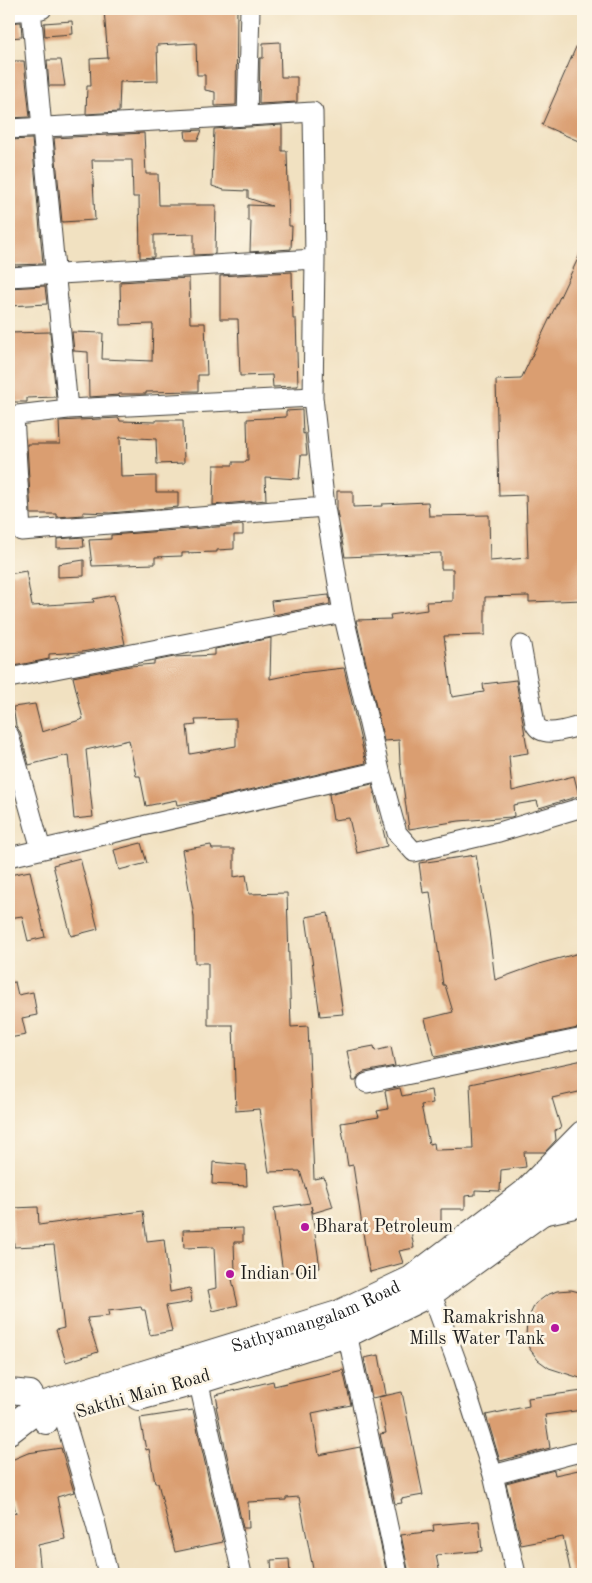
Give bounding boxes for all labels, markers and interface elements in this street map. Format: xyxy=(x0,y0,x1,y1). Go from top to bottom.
place label: Bharat Petroleum xyxy=(315,1218,453,1236)
marker: Bharat Petroleum xyxy=(299,1221,311,1233)
place label: Indian Oil xyxy=(240,1265,317,1283)
marker: Indian Oil xyxy=(224,1268,236,1280)
street label: Sathyamangalam Road xyxy=(229,1278,403,1356)
place label: Ramakrishna Mills Water Tank xyxy=(409,1309,545,1348)
marker: Ramakrishna Mills Water Tank xyxy=(549,1322,561,1334)
street label: Sakthi Main Road xyxy=(74,1366,212,1422)

